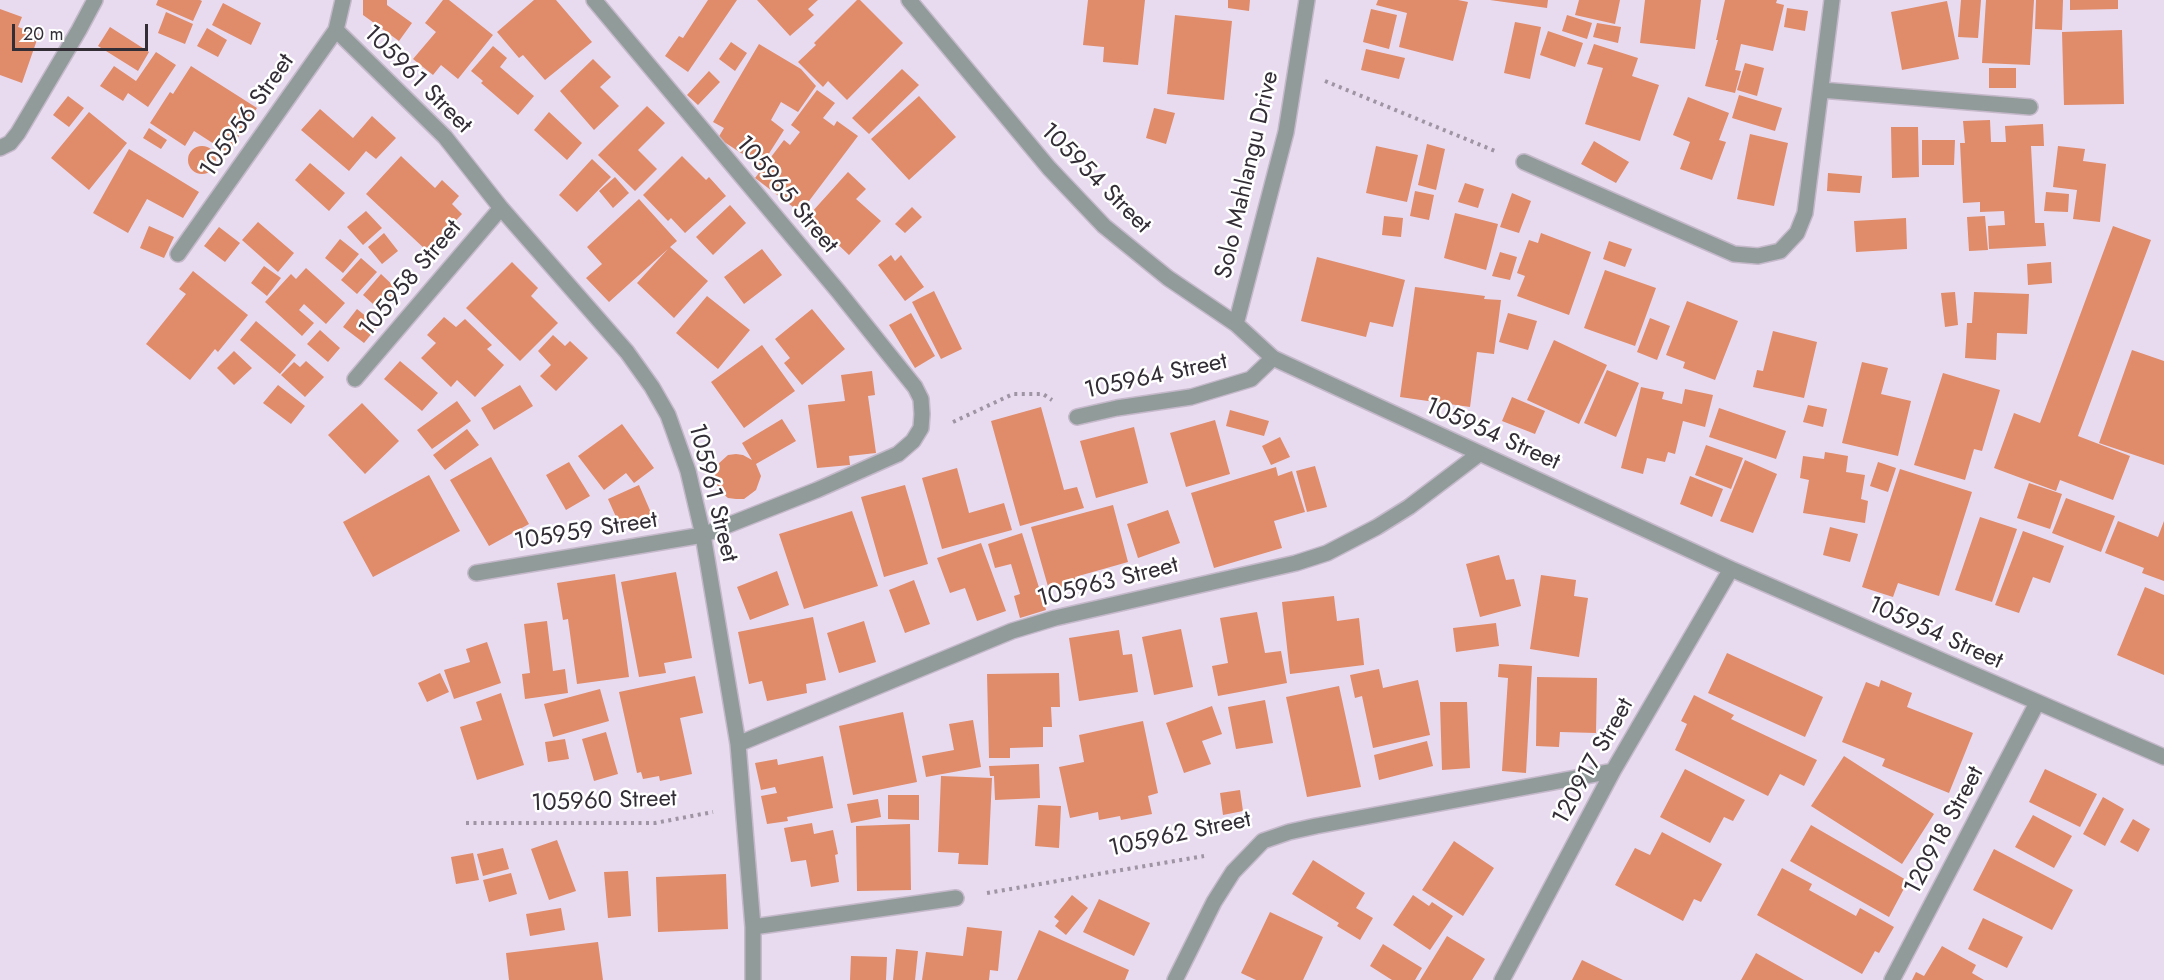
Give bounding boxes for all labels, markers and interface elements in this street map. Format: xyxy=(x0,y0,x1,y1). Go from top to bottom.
scale bar xyxy=(15,12,152,50)
street label: 105961 Street xyxy=(357,20,477,140)
text: 20 m xyxy=(23,21,63,47)
street label: 105956 Street xyxy=(195,49,301,183)
street label: Solo Mahlangu Drive xyxy=(1210,68,1286,282)
street label: 105954 Street xyxy=(1034,118,1156,240)
street label: 105965 Street xyxy=(729,130,843,260)
street label: 105958 Street xyxy=(354,215,468,343)
street label: 105964 Street xyxy=(1082,348,1230,406)
street label: 105954 Street xyxy=(1420,392,1564,478)
street label: 105961 Street xyxy=(681,421,743,565)
street label: 105959 Street xyxy=(512,506,660,558)
street label: 105963 Street xyxy=(1035,552,1181,614)
street label: 105954 Street xyxy=(1863,591,2007,677)
street label: 120917 Street xyxy=(1547,694,1641,830)
street label: 120918 Street xyxy=(1899,762,1991,900)
street label: 105960 Street xyxy=(531,785,677,819)
street label: 105962 Street xyxy=(1106,806,1254,864)

